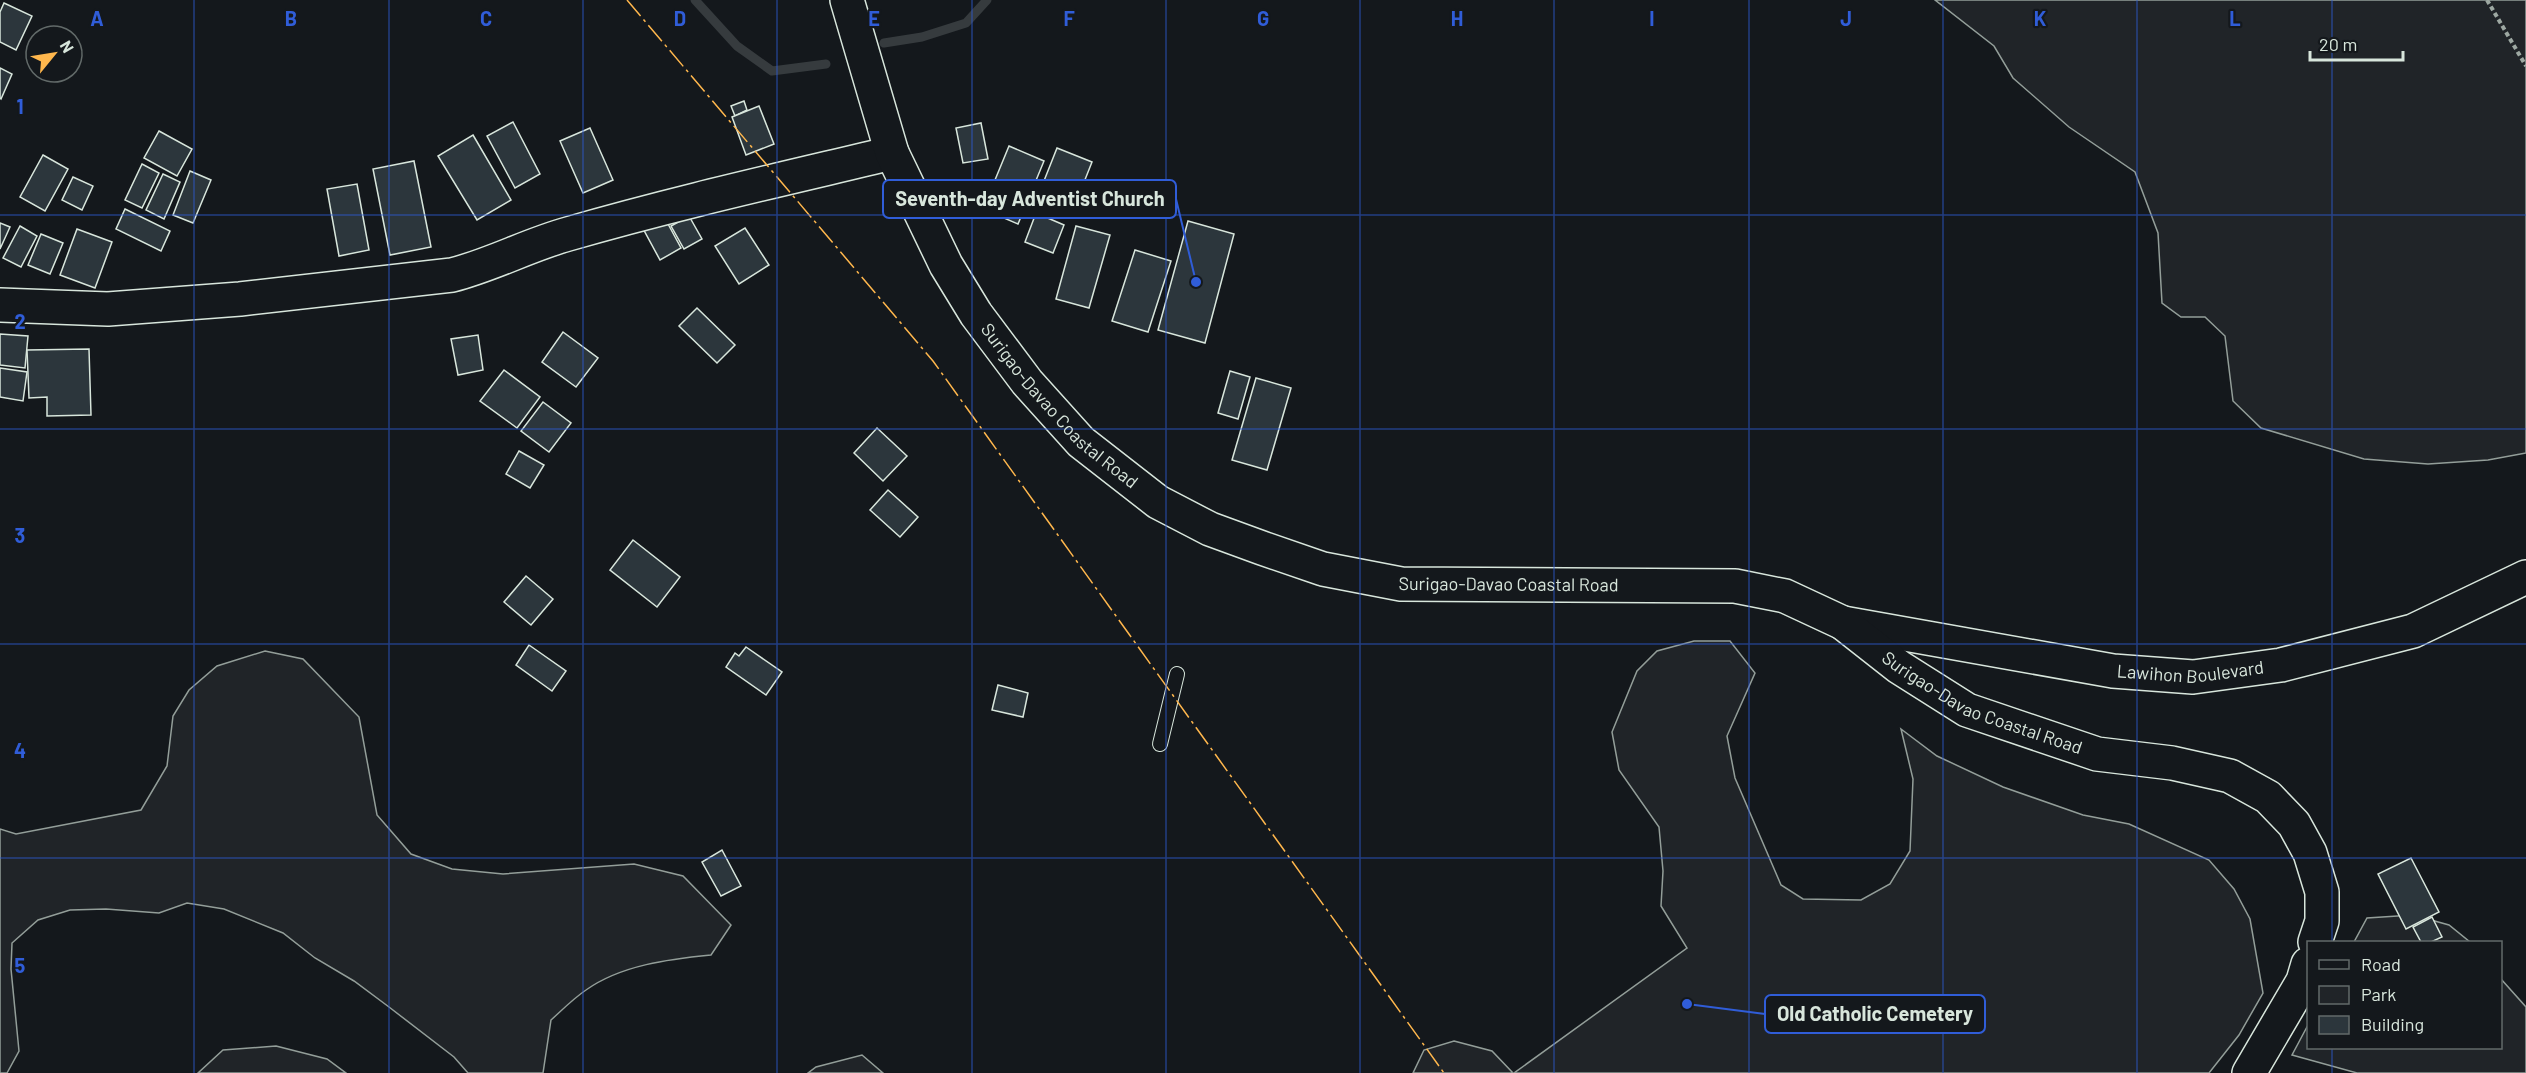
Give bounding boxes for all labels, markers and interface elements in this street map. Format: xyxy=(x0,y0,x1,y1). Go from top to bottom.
text: A xyxy=(90,6,104,30)
text: B xyxy=(285,6,297,30)
text: C xyxy=(480,6,492,30)
text: D xyxy=(674,6,686,30)
text: E xyxy=(868,6,880,30)
text: F xyxy=(1063,6,1075,30)
text: G xyxy=(1257,6,1269,30)
text: H xyxy=(1451,6,1463,30)
text: I xyxy=(1649,6,1655,30)
text: J xyxy=(1840,6,1852,30)
text: K xyxy=(2034,6,2047,30)
text: L xyxy=(2229,6,2241,30)
north arrow xyxy=(24,24,84,84)
scale bar xyxy=(2310,24,2403,62)
text: 20 m xyxy=(2319,33,2357,55)
text: N xyxy=(57,37,78,56)
text: 1 xyxy=(16,94,24,118)
callout: Seventh-day Adventist Church xyxy=(883,180,1176,218)
text: Seventh-day Adventist Church xyxy=(895,186,1165,210)
text: 2 xyxy=(14,309,26,333)
street label: Surigao-Davao Coastal Road xyxy=(977,319,1143,492)
text: 3 xyxy=(15,523,25,547)
street label: Surigao-Davao Coastal Road xyxy=(1398,572,1619,595)
street label: Surigao-Davao Coastal Road xyxy=(1878,646,2085,758)
street label: Lawihon Boulevard xyxy=(2116,655,2265,687)
text: 4 xyxy=(14,738,26,762)
legend xyxy=(2307,941,2502,1049)
text: 5 xyxy=(15,953,26,977)
text: Road xyxy=(2361,953,2401,975)
text: Park xyxy=(2361,983,2396,1005)
callout: Old Catholic Cemetery xyxy=(1765,995,1985,1033)
text: Old Catholic Cemetery xyxy=(1777,1001,1973,1025)
text: Building xyxy=(2361,1013,2424,1035)

